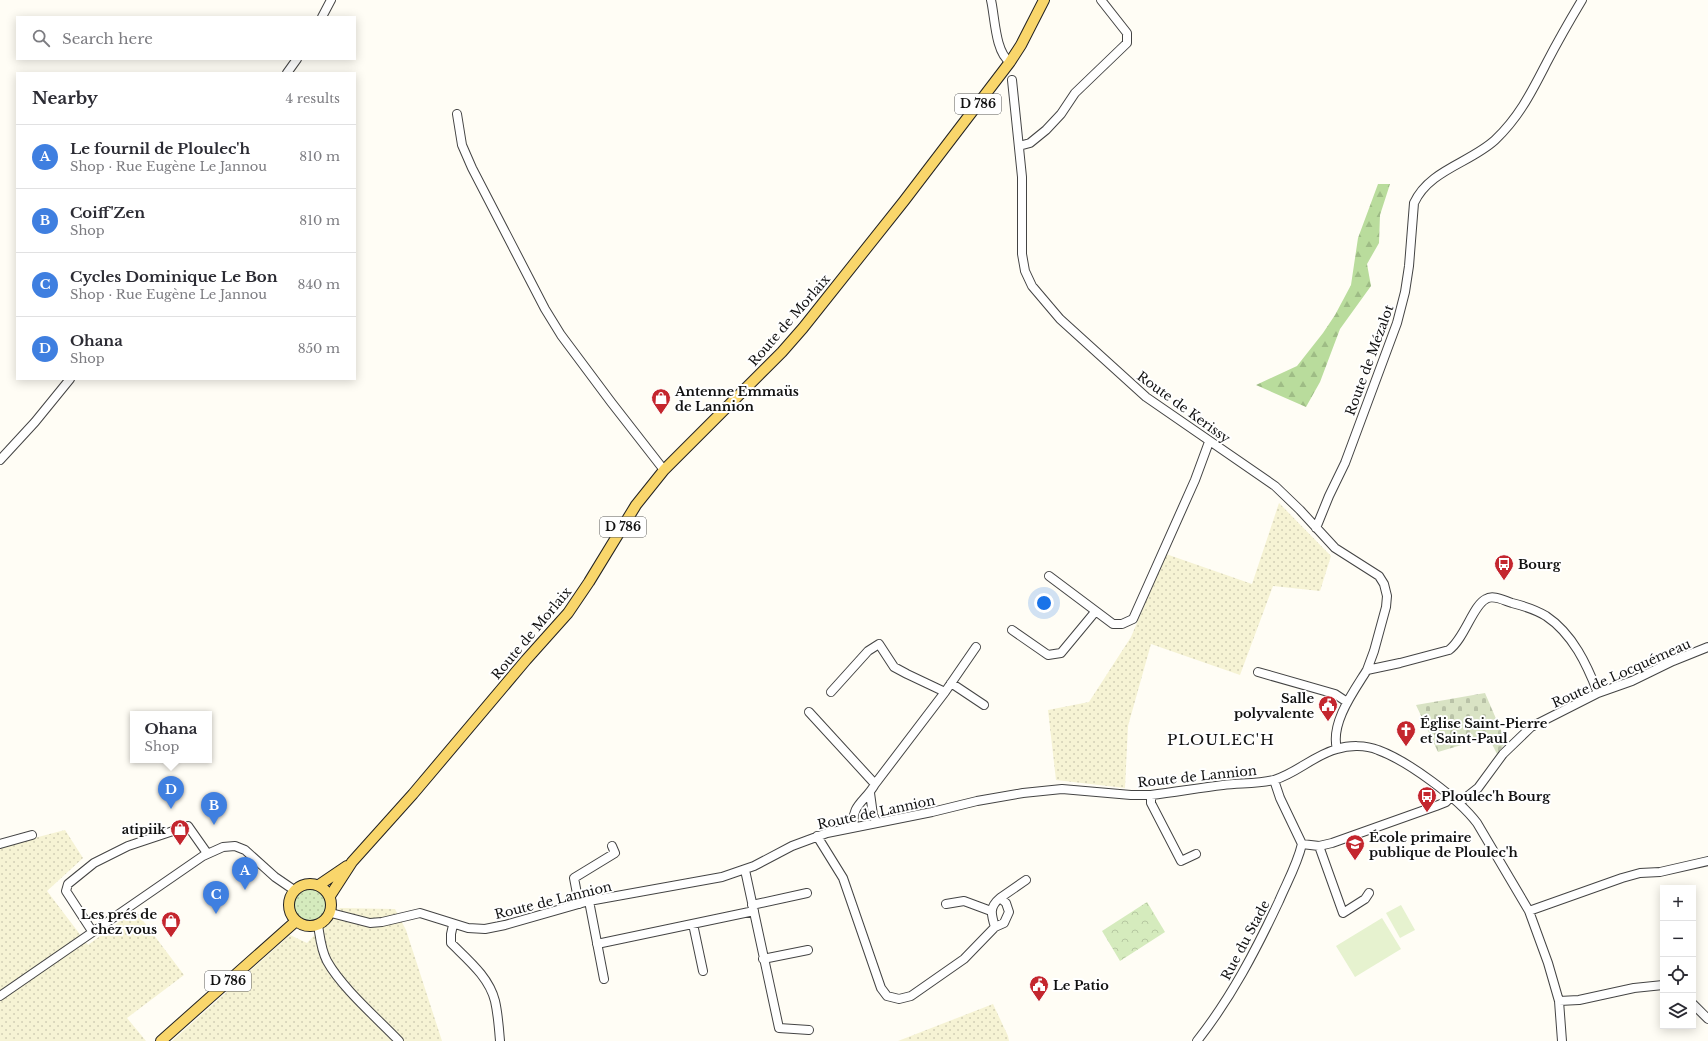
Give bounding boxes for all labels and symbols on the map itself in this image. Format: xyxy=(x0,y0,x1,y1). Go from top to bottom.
road number: D 786 xyxy=(955,94,1001,114)
street label: Route de Morlaix xyxy=(745,271,834,370)
street label: Route de Mézalot xyxy=(1342,302,1397,418)
street label: Route de Kerissy xyxy=(1134,368,1234,447)
place label: Antenne Emmaüs de Lannion xyxy=(674,383,799,415)
shop icon: Antenne Emmaüs de Lannion xyxy=(650,387,672,415)
road number: D 786 xyxy=(600,517,646,537)
bus stop icon: Bourg xyxy=(1493,553,1515,581)
place label: Bourg xyxy=(1518,556,1562,573)
street label: Route de Morlaix xyxy=(488,583,575,683)
your location xyxy=(1034,593,1054,613)
street label: Route de Locquémeau xyxy=(1549,635,1694,712)
place label: Salle polyvalente xyxy=(1234,690,1314,722)
public building icon: Salle polyvalente xyxy=(1317,694,1339,722)
place label: Église Saint-Pierre et Saint-Paul xyxy=(1420,715,1548,747)
church icon: Église Saint-Pierre et Saint-Paul xyxy=(1395,719,1417,747)
district label: PLOULEC'H xyxy=(1167,730,1275,749)
street label: Route de Lannion xyxy=(1137,762,1258,791)
pin: D xyxy=(158,776,184,809)
bus stop icon: Ploulec'h Bourg xyxy=(1416,785,1438,813)
place label: Ploulec'h Bourg xyxy=(1441,788,1551,805)
pin: B xyxy=(201,792,227,825)
street label: Route de Lannion xyxy=(816,792,937,833)
shop icon: atipiik xyxy=(169,818,191,846)
place label: atipiik xyxy=(122,821,166,838)
place label: École primaire publique de Ploulec'h xyxy=(1369,829,1518,861)
school or university icon: École primaire publique de Ploulec'h xyxy=(1344,833,1366,861)
pin: A xyxy=(232,857,258,890)
street label: Route de Lannion xyxy=(493,878,613,923)
pin: C xyxy=(203,881,229,914)
street label: Rue du Stade xyxy=(1217,897,1274,983)
place label: Les prés de chez vous xyxy=(81,906,157,938)
shop icon: Les prés de chez vous xyxy=(160,910,182,938)
road number: D 786 xyxy=(205,971,251,991)
public building icon: Le Patio xyxy=(1028,974,1050,1002)
place label: Le Patio xyxy=(1053,977,1109,994)

